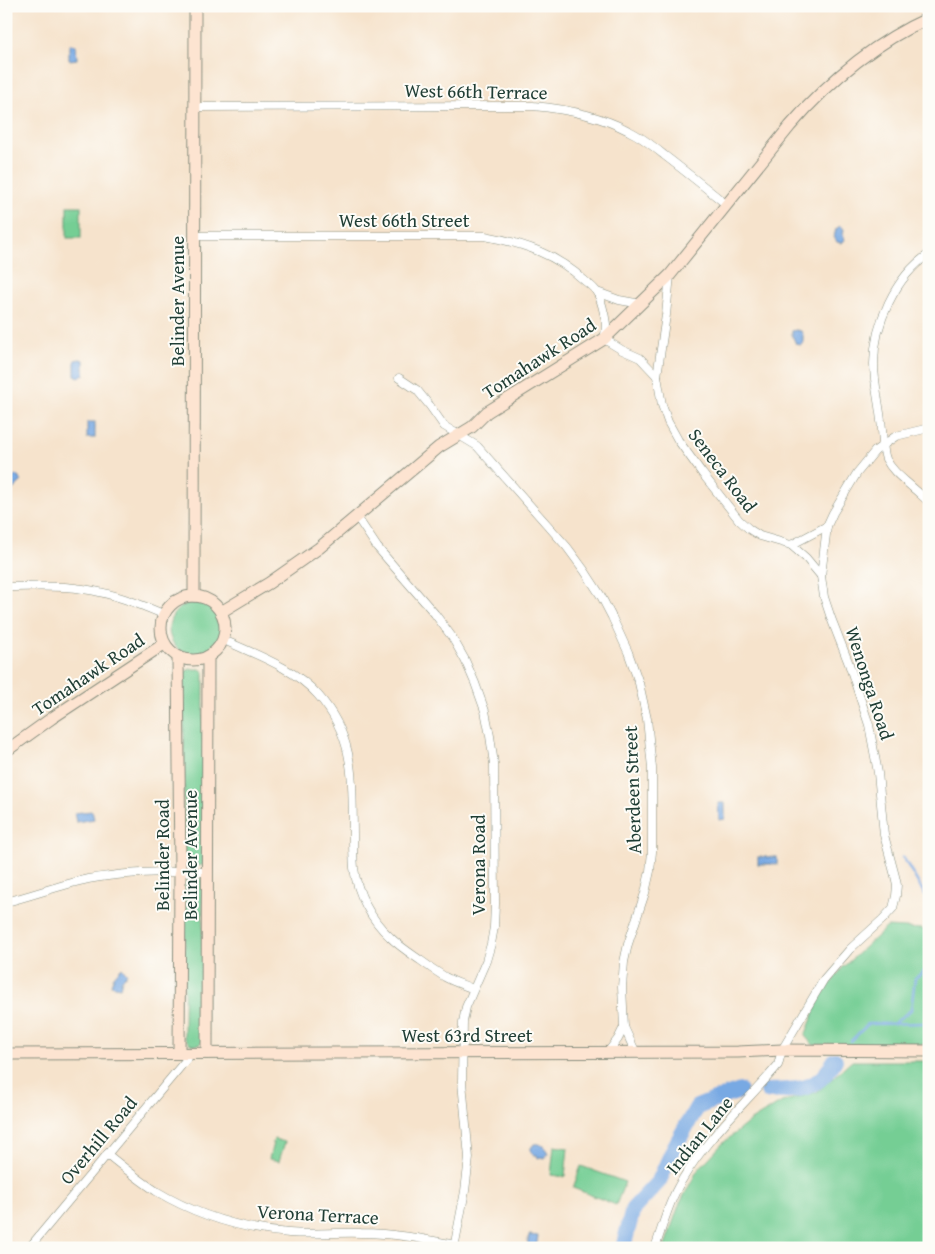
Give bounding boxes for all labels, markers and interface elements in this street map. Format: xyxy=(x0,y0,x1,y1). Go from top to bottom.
street label: West 66th Terrace xyxy=(404,76,548,106)
street label: West 66th Street xyxy=(339,206,470,234)
street label: Belinder Avenue xyxy=(163,236,191,366)
street label: Tomahawk Road xyxy=(477,310,602,405)
street label: Seneca Road xyxy=(682,422,765,519)
street label: Wenonga Road xyxy=(838,623,902,744)
street label: Tomahawk Road xyxy=(26,625,151,722)
street label: Aberdeen Street xyxy=(616,725,648,855)
street label: Belinder Avenue xyxy=(176,790,204,920)
street label: Belinder Road xyxy=(148,798,176,911)
street label: Verona Road xyxy=(464,814,492,916)
street label: West 63rd Street xyxy=(401,1021,533,1049)
street label: Overhill Road xyxy=(53,1089,144,1190)
street label: Indian Lane xyxy=(659,1090,739,1180)
street label: Verona Terrace xyxy=(256,1197,380,1231)

